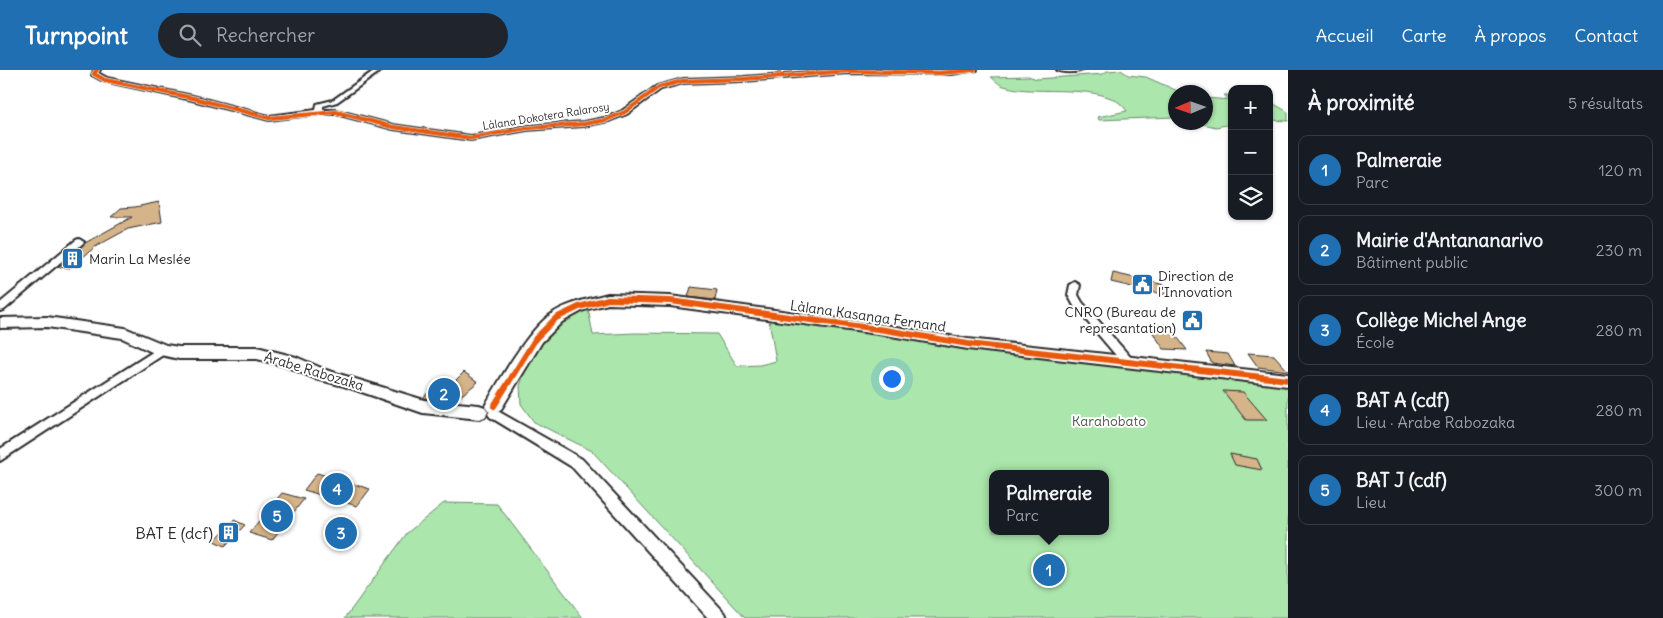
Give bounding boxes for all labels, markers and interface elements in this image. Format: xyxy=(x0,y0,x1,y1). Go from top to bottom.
search box xyxy=(158,13,508,58)
text: Turnpoint xyxy=(25,20,128,50)
icon: search xyxy=(176,21,204,49)
text: Rechercher xyxy=(216,23,315,47)
text: Accueil xyxy=(1316,24,1374,47)
text: Carte xyxy=(1402,24,1447,47)
text: À propos xyxy=(1475,24,1546,47)
text: Contact xyxy=(1574,24,1638,47)
north arrow xyxy=(1168,85,1213,130)
map controls xyxy=(1228,85,1273,220)
button: + xyxy=(1228,85,1273,130)
text: À proximité xyxy=(1308,89,1415,116)
text: 5 résultats xyxy=(1568,93,1643,113)
street label: Làlana Dokotera Ralarosy xyxy=(481,99,611,133)
button: − xyxy=(1228,130,1273,175)
text: Palmeraie xyxy=(1356,148,1442,172)
text: 1 xyxy=(1322,160,1328,180)
text: 120 m xyxy=(1599,160,1642,180)
text: Parc xyxy=(1356,172,1389,192)
button: layers xyxy=(1228,175,1273,220)
text: Mairie d'Antananarivo xyxy=(1356,228,1543,252)
text: 2 xyxy=(1321,240,1329,260)
text: 230 m xyxy=(1596,240,1642,260)
building icon: Marin La Meslée xyxy=(61,247,85,271)
place label: Marin La Meslée xyxy=(89,250,191,268)
text: Bâtiment public xyxy=(1356,252,1468,272)
place label: Direction de l'Innovation xyxy=(1158,267,1234,301)
public building icon: Direction de l'Innovation xyxy=(1130,272,1154,296)
street label: Làlana Kasanga Fernand xyxy=(789,296,947,336)
place label: CNRO (Bureau de represantation) xyxy=(1065,303,1176,337)
public building icon: CNRO (Bureau de represantation) xyxy=(1180,308,1204,332)
text: Collège Michel Ange xyxy=(1356,308,1526,332)
text: 3 xyxy=(1320,320,1330,340)
text: 280 m xyxy=(1596,320,1642,340)
text: École xyxy=(1356,332,1394,352)
street label: Arabe Rabozaka xyxy=(262,347,366,395)
your location xyxy=(879,366,905,392)
pin: 2 xyxy=(428,375,460,413)
text: BAT A (cdf) xyxy=(1356,388,1449,412)
text: 4 xyxy=(1320,400,1330,420)
text: 280 m xyxy=(1596,400,1642,420)
park label: Karahobato xyxy=(1072,412,1146,430)
text: Lieu · Arabe Rabozaka xyxy=(1356,412,1515,432)
text: BAT J (cdf) xyxy=(1356,468,1447,492)
pin: 4 xyxy=(321,470,353,508)
popup xyxy=(989,470,1109,535)
text: 5 xyxy=(1320,480,1330,500)
text: 300 m xyxy=(1594,480,1642,500)
text: Palmeraie xyxy=(1006,481,1092,505)
text: Lieu xyxy=(1356,492,1386,512)
pin: 5 xyxy=(261,497,293,535)
text: Parc xyxy=(1006,505,1039,525)
pin: 3 xyxy=(325,514,357,552)
building icon: BAT E (dcf) xyxy=(217,521,241,545)
place label: BAT E (dcf) xyxy=(135,523,213,543)
pin: 1 xyxy=(1033,551,1065,589)

